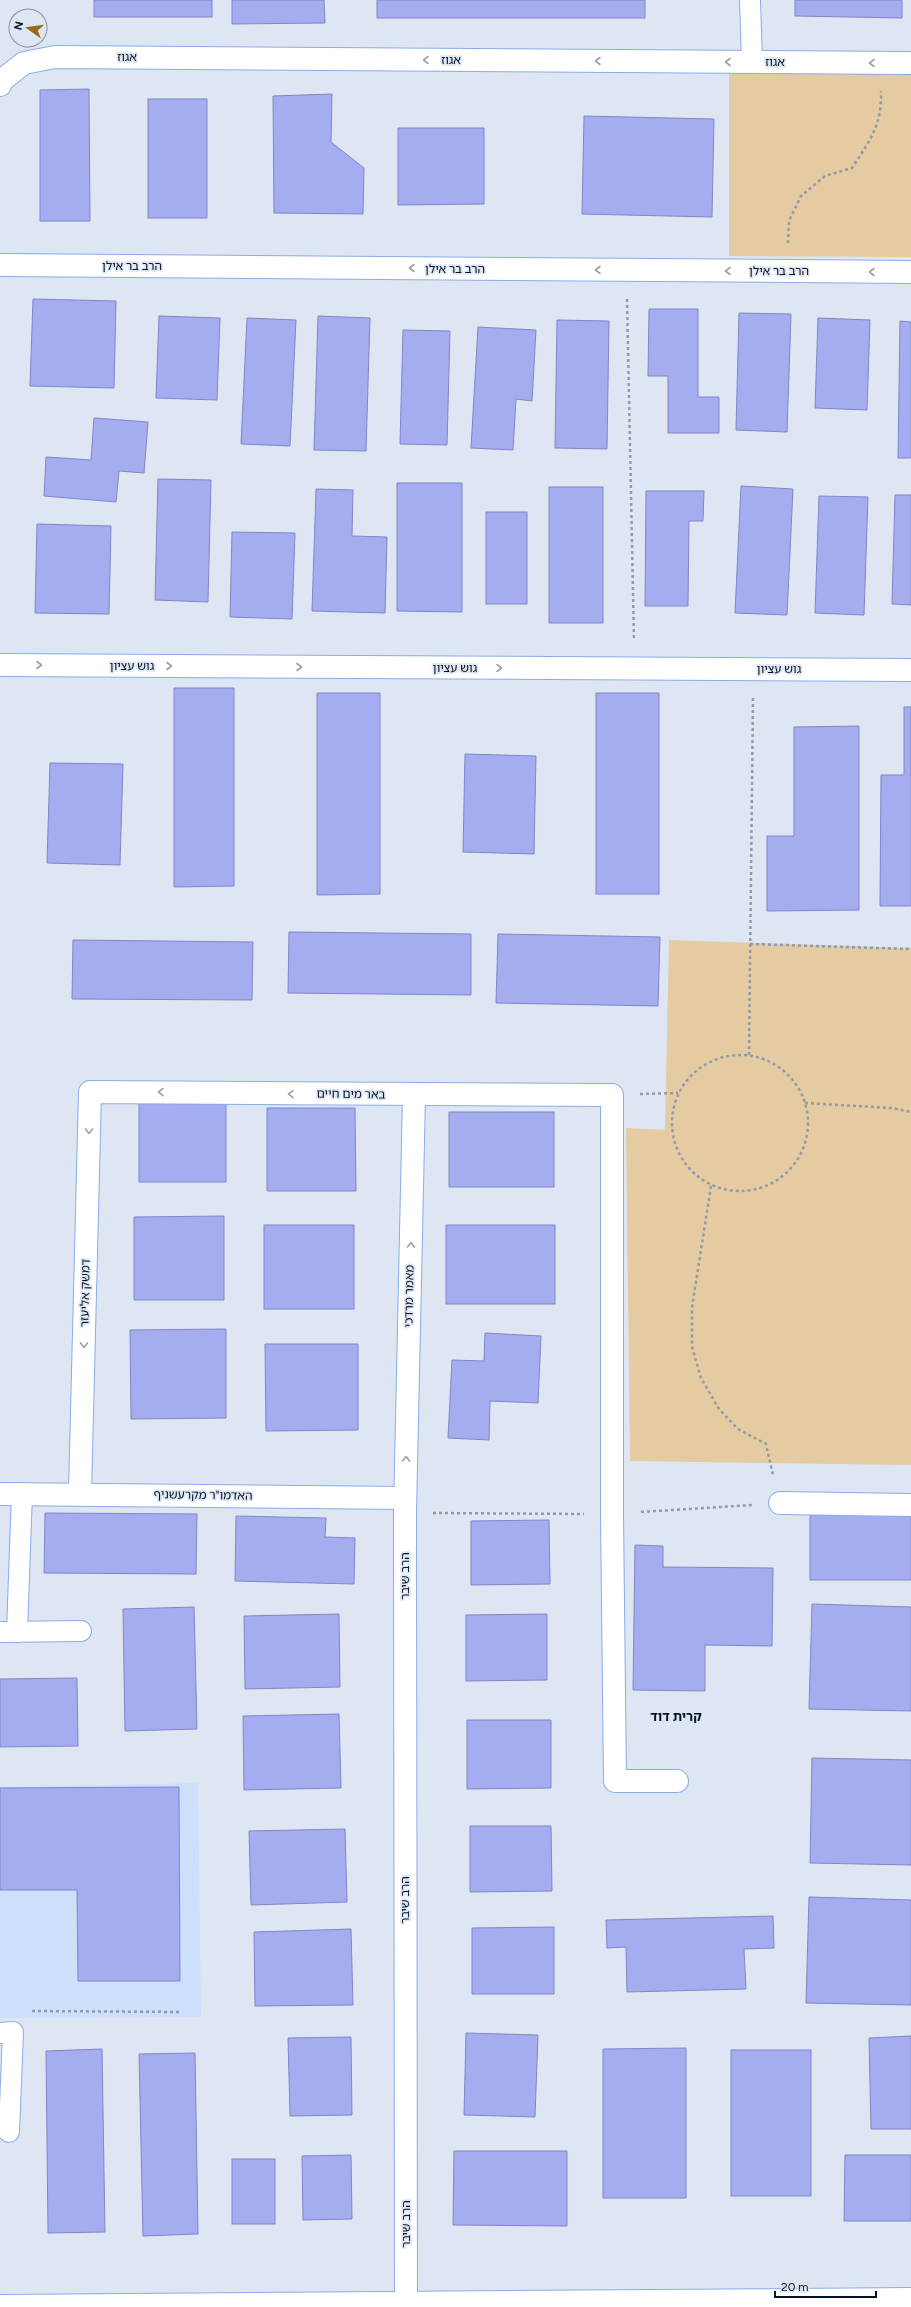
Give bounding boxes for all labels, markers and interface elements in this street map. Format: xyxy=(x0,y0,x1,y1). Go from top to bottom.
north arrow xyxy=(8,8,48,48)
text: N xyxy=(11,20,26,31)
street label: אגוז xyxy=(117,50,137,64)
street label: אגוז xyxy=(441,53,461,67)
street label: אגוז xyxy=(765,55,785,69)
one-way arrow xyxy=(423,56,429,64)
one-way arrow xyxy=(595,57,601,65)
one-way arrow xyxy=(725,58,731,66)
one-way arrow xyxy=(869,59,875,67)
street label: הרב בר אילן xyxy=(102,259,162,273)
street label: הרב בר אילן xyxy=(425,262,485,276)
one-way arrow xyxy=(409,264,415,272)
street label: הרב בר אילן xyxy=(749,264,809,278)
one-way arrow xyxy=(595,266,601,274)
one-way arrow xyxy=(725,267,731,275)
one-way arrow xyxy=(869,268,875,276)
street label: גוש עציון xyxy=(110,659,155,673)
one-way arrow xyxy=(36,661,42,669)
street label: גוש עציון xyxy=(433,661,478,675)
one-way arrow xyxy=(166,662,172,670)
street label: גוש עציון xyxy=(757,662,802,676)
one-way arrow xyxy=(296,663,302,671)
one-way arrow xyxy=(496,664,502,672)
street label: באר מים חיים xyxy=(316,1086,386,1102)
one-way arrow xyxy=(158,1088,164,1096)
one-way arrow xyxy=(288,1090,294,1098)
one-way arrow xyxy=(85,1128,93,1134)
one-way arrow xyxy=(406,1242,415,1248)
street label: דמשק אליעזר xyxy=(77,1258,93,1327)
street label: מאמר מרדכי xyxy=(401,1264,417,1327)
one-way arrow xyxy=(80,1342,88,1348)
one-way arrow xyxy=(402,1456,410,1462)
street label: האדמו"ר מקרעשניף xyxy=(153,1487,253,1503)
street label: הרב שיבר xyxy=(398,1552,412,1600)
district label: קרית דוד xyxy=(650,1709,702,1724)
street label: הרב שיבר xyxy=(398,1876,412,1924)
street label: הרב שיבר xyxy=(399,2200,413,2248)
scale bar xyxy=(775,2273,876,2299)
text: 20 m xyxy=(781,2280,809,2294)

